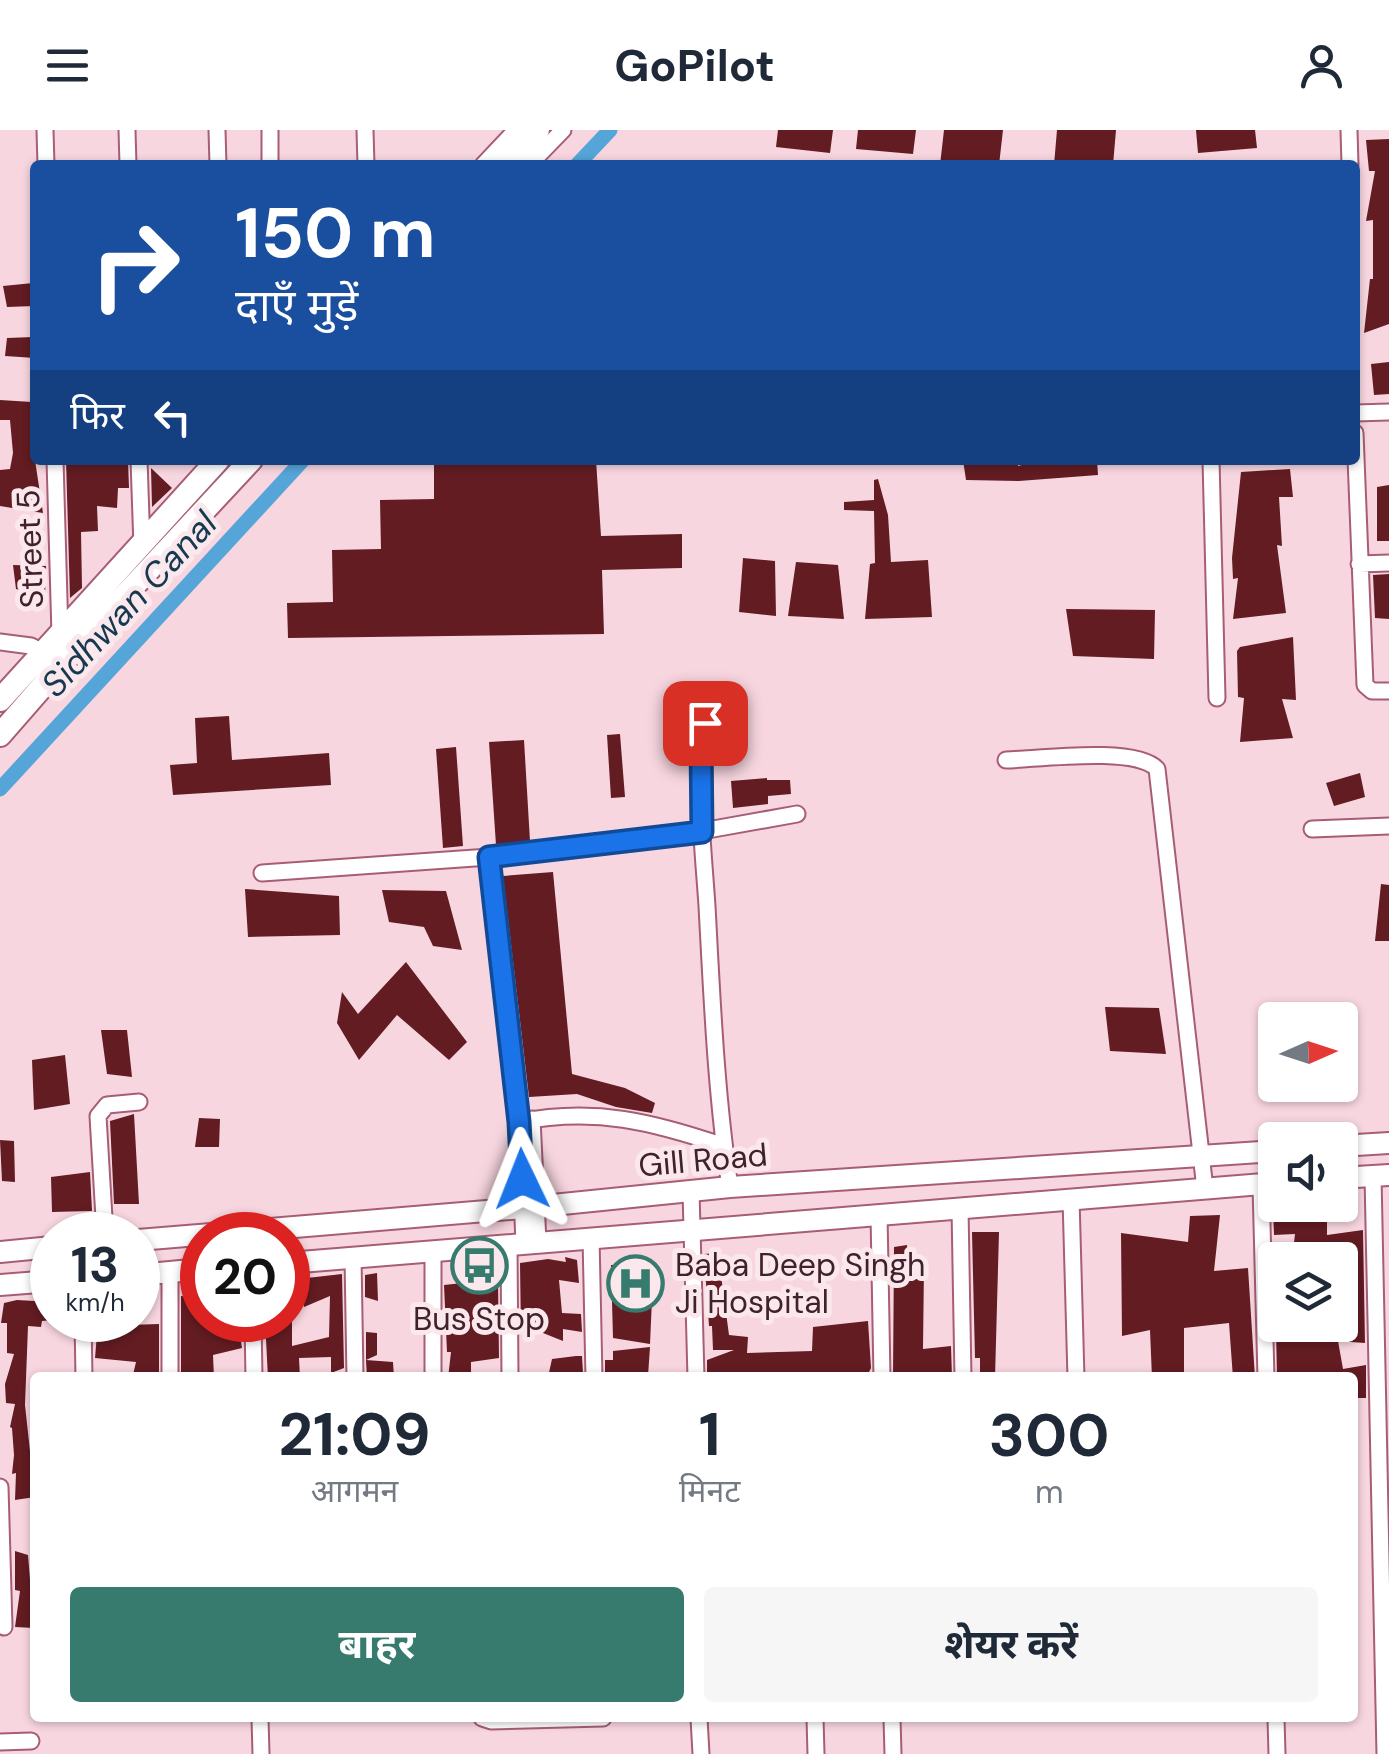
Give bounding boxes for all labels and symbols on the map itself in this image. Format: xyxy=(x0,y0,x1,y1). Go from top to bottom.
street label: Street 5 xyxy=(7,489,53,609)
water label: Sidhwan Canal xyxy=(31,500,228,707)
pin xyxy=(663,681,748,766)
north arrow xyxy=(1258,1002,1358,1102)
position arrow xyxy=(470,1127,574,1231)
street label: Gill Road xyxy=(637,1133,769,1187)
speed limit sign: 20 xyxy=(180,1212,310,1342)
bus stop icon: Bus Stop xyxy=(449,1235,509,1295)
place label: Baba Deep Singh Ji Hospital xyxy=(675,1244,925,1323)
hospital icon: Baba Deep Singh Ji Hospital xyxy=(606,1253,666,1313)
place label: Bus Stop xyxy=(413,1298,545,1340)

